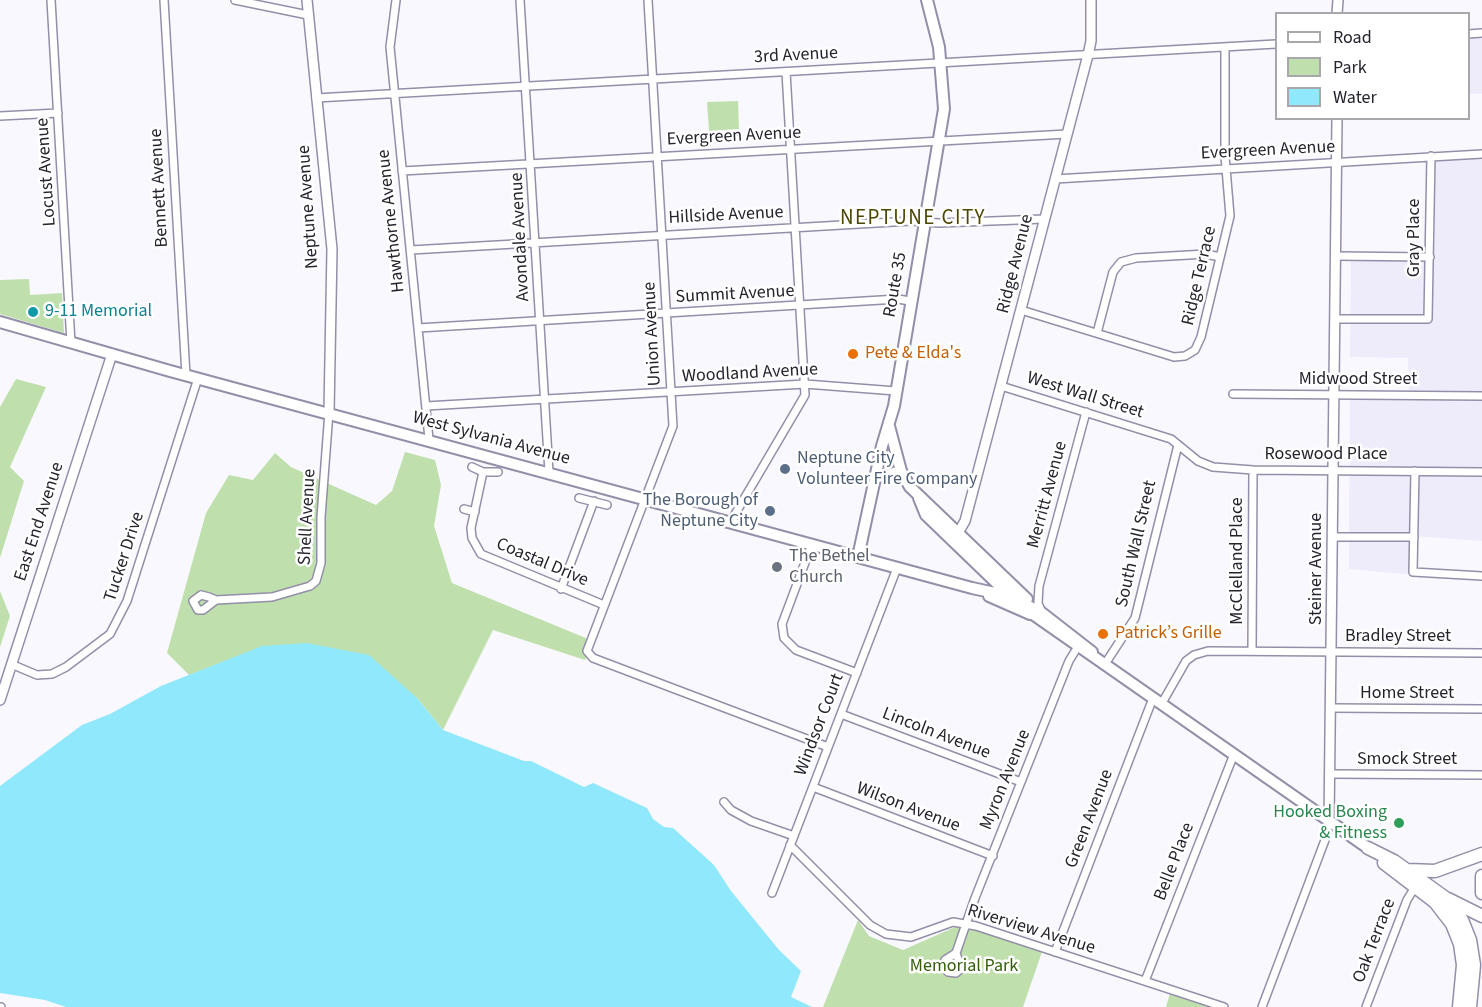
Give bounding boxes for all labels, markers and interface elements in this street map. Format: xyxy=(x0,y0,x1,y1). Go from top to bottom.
legend xyxy=(1275,12,1470,120)
text: Road xyxy=(1333,25,1372,50)
street label: 3rd Avenue xyxy=(753,43,839,69)
text: Park xyxy=(1333,55,1367,80)
text: Water xyxy=(1333,85,1377,110)
street label: Locust Avenue xyxy=(32,117,62,227)
street label: Evergreen Avenue xyxy=(666,123,802,151)
street label: Bennett Avenue xyxy=(146,128,174,248)
street label: Evergreen Avenue xyxy=(1200,137,1336,165)
street label: Neptune Avenue xyxy=(294,144,324,270)
street label: Hawthorne Avenue xyxy=(374,149,410,293)
street label: Avondale Avenue xyxy=(507,172,535,302)
street label: Gray Place xyxy=(1404,199,1426,277)
street label: Hillside Avenue xyxy=(668,202,784,230)
district label: NEPTUNE CITY xyxy=(840,206,986,232)
street label: Ridge Avenue xyxy=(993,212,1039,316)
street label: Ridge Terrace xyxy=(1178,224,1222,328)
street label: Route 35 xyxy=(880,251,912,319)
street label: Union Avenue xyxy=(639,281,667,387)
street label: Summit Avenue xyxy=(675,281,795,309)
place label: 9-11 Memorial xyxy=(45,301,152,323)
marker: 9-11 Memorial xyxy=(26,305,40,319)
place label: Pete & Elda's xyxy=(865,343,961,365)
marker: Pete & Elda's xyxy=(846,347,860,361)
street label: Woodland Avenue xyxy=(681,360,819,388)
street label: West Wall Street xyxy=(1024,368,1146,424)
street label: Midwood Street xyxy=(1299,369,1417,391)
street label: West Sylvania Avenue xyxy=(410,408,572,470)
street label: Merritt Avenue xyxy=(1023,439,1073,551)
street label: Rosewood Place xyxy=(1265,444,1387,466)
place label: Neptune City Volunteer Fire Company xyxy=(797,448,977,490)
street label: East End Avenue xyxy=(11,460,69,584)
marker: Neptune City Volunteer Fire Company xyxy=(778,462,792,476)
street label: Shell Avenue xyxy=(295,468,321,566)
street label: South Wall Street xyxy=(1112,479,1162,609)
place label: The Borough of Neptune City xyxy=(643,490,758,532)
street label: McClelland Place xyxy=(1227,497,1249,625)
marker: The Borough of Neptune City xyxy=(763,504,777,518)
street label: Tucker Drive xyxy=(100,509,150,605)
street label: Steiner Avenue xyxy=(1306,513,1328,625)
street label: Coastal Drive xyxy=(493,534,591,592)
place label: The Bethel Church xyxy=(789,546,870,588)
marker: The Bethel Church xyxy=(770,560,784,574)
place label: Patrick’s Grille xyxy=(1115,623,1222,645)
street label: Bradley Street xyxy=(1345,626,1451,648)
marker: Patrick’s Grille xyxy=(1096,627,1110,641)
street label: Windsor Court xyxy=(791,671,849,779)
street label: Home Street xyxy=(1360,683,1454,705)
street label: Lincoln Avenue xyxy=(879,703,993,765)
street label: Myron Avenue xyxy=(976,727,1036,833)
street label: Smock Street xyxy=(1357,749,1457,771)
street label: Green Avenue xyxy=(1061,767,1119,871)
street label: Wilson Avenue xyxy=(853,778,963,838)
place label: Hooked Boxing & Fitness xyxy=(1273,802,1387,844)
marker: Hooked Boxing & Fitness xyxy=(1392,816,1406,830)
street label: Belle Place xyxy=(1150,820,1200,904)
street label: Oak Terrace xyxy=(1349,896,1401,986)
street label: Riverview Avenue xyxy=(964,900,1098,960)
park label: Memorial Park xyxy=(910,956,1018,978)

